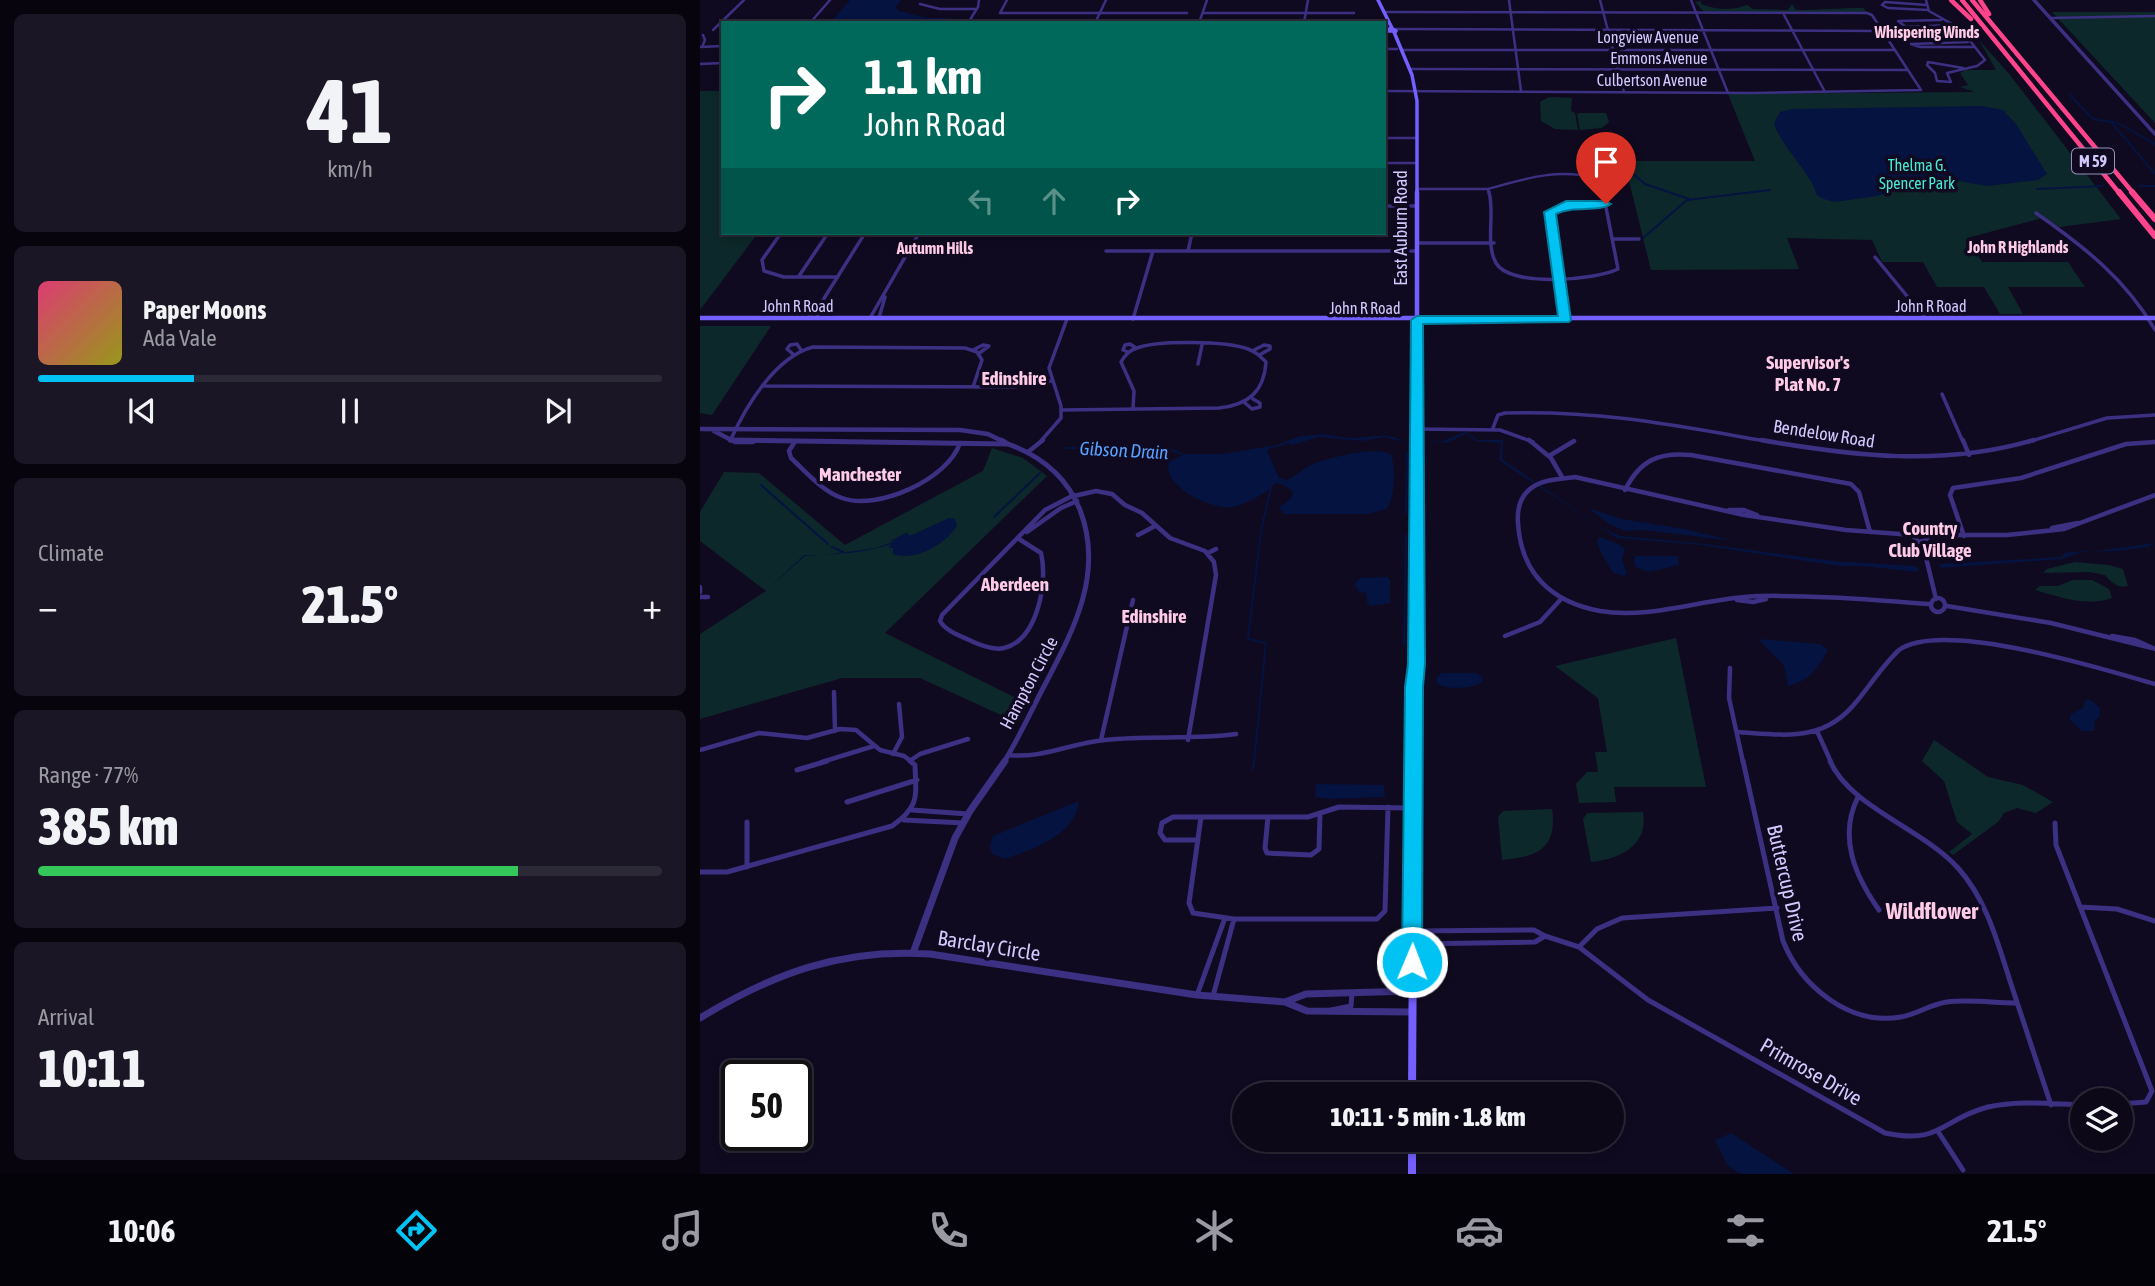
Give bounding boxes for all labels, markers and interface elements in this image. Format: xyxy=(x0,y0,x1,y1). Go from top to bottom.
district label: Whispering Winds xyxy=(1873,23,1980,41)
street label: Longview Avenue xyxy=(1597,28,1699,47)
text: 1.1 km xyxy=(864,48,982,104)
icon: right xyxy=(749,49,840,140)
street label: Emmons Avenue xyxy=(1610,49,1708,67)
text: 41 xyxy=(307,58,393,162)
street label: Culbertson Avenue xyxy=(1597,71,1707,89)
text: John R Road xyxy=(864,106,1006,143)
pin xyxy=(1576,132,1636,204)
icon: arrive xyxy=(1587,143,1625,181)
road number: M 59 xyxy=(2072,148,2114,174)
text: km/h xyxy=(327,156,373,182)
park label: Thelma G. Spencer Park xyxy=(1879,156,1955,193)
street label: East Auburn Road xyxy=(1390,170,1411,286)
icon: left xyxy=(962,182,1000,220)
icon: ahead xyxy=(1035,182,1073,220)
icon: right xyxy=(1108,182,1146,220)
district label: John R Highlands xyxy=(1967,238,2069,256)
district label: Autumn Hills xyxy=(896,239,974,257)
text: Paper Moons xyxy=(143,295,266,325)
street label: John R Road xyxy=(762,297,834,315)
street label: John R Road xyxy=(1895,297,1967,315)
street label: John R Road xyxy=(1329,299,1401,317)
text: Ada Vale xyxy=(143,325,217,351)
district label: Supervisor's Plat No. 7 xyxy=(1766,351,1850,395)
district label: Edinshire xyxy=(981,367,1047,389)
icon: previous xyxy=(123,392,161,430)
icon: pause xyxy=(331,392,369,430)
icon: next xyxy=(539,392,577,430)
street label: Bendelow Road xyxy=(1772,415,1876,452)
water label: Gibson Drain xyxy=(1079,437,1169,463)
district label: Manchester xyxy=(819,463,901,485)
district label: Country Club Village xyxy=(1888,517,1972,561)
text: Climate xyxy=(38,540,104,566)
district label: Aberdeen xyxy=(980,573,1049,595)
text: 21.5° xyxy=(302,574,398,634)
text: − xyxy=(38,584,58,627)
text: + xyxy=(642,584,662,627)
district label: Edinshire xyxy=(1121,605,1187,627)
street label: Hampton Circle xyxy=(995,633,1062,733)
text: Range · 77% xyxy=(38,762,138,788)
text: 385 km xyxy=(38,796,179,856)
street label: Buttercup Drive xyxy=(1763,822,1813,944)
district label: Wildflower xyxy=(1885,898,1979,924)
street label: Barclay Circle xyxy=(936,925,1042,965)
position arrow xyxy=(1375,925,1449,999)
text: Arrival xyxy=(38,1004,94,1030)
street label: Primrose Drive xyxy=(1757,1032,1866,1110)
text: 10:11 xyxy=(38,1038,146,1098)
speed limit sign: 50 xyxy=(721,1060,812,1151)
map controls xyxy=(2070,1088,2133,1151)
button: layers xyxy=(2070,1088,2133,1151)
text: 10:11 · 5 min · 1.8 km xyxy=(1330,1102,1526,1132)
icon: directions xyxy=(392,1206,441,1255)
icon: music xyxy=(658,1206,707,1255)
icon: phone xyxy=(924,1206,973,1255)
icon: climate xyxy=(1190,1206,1239,1255)
icon: car xyxy=(1455,1206,1504,1255)
icon: filters xyxy=(1721,1206,1770,1255)
text: 10:06 xyxy=(108,1212,176,1249)
text: 21.5° xyxy=(1987,1212,2047,1249)

